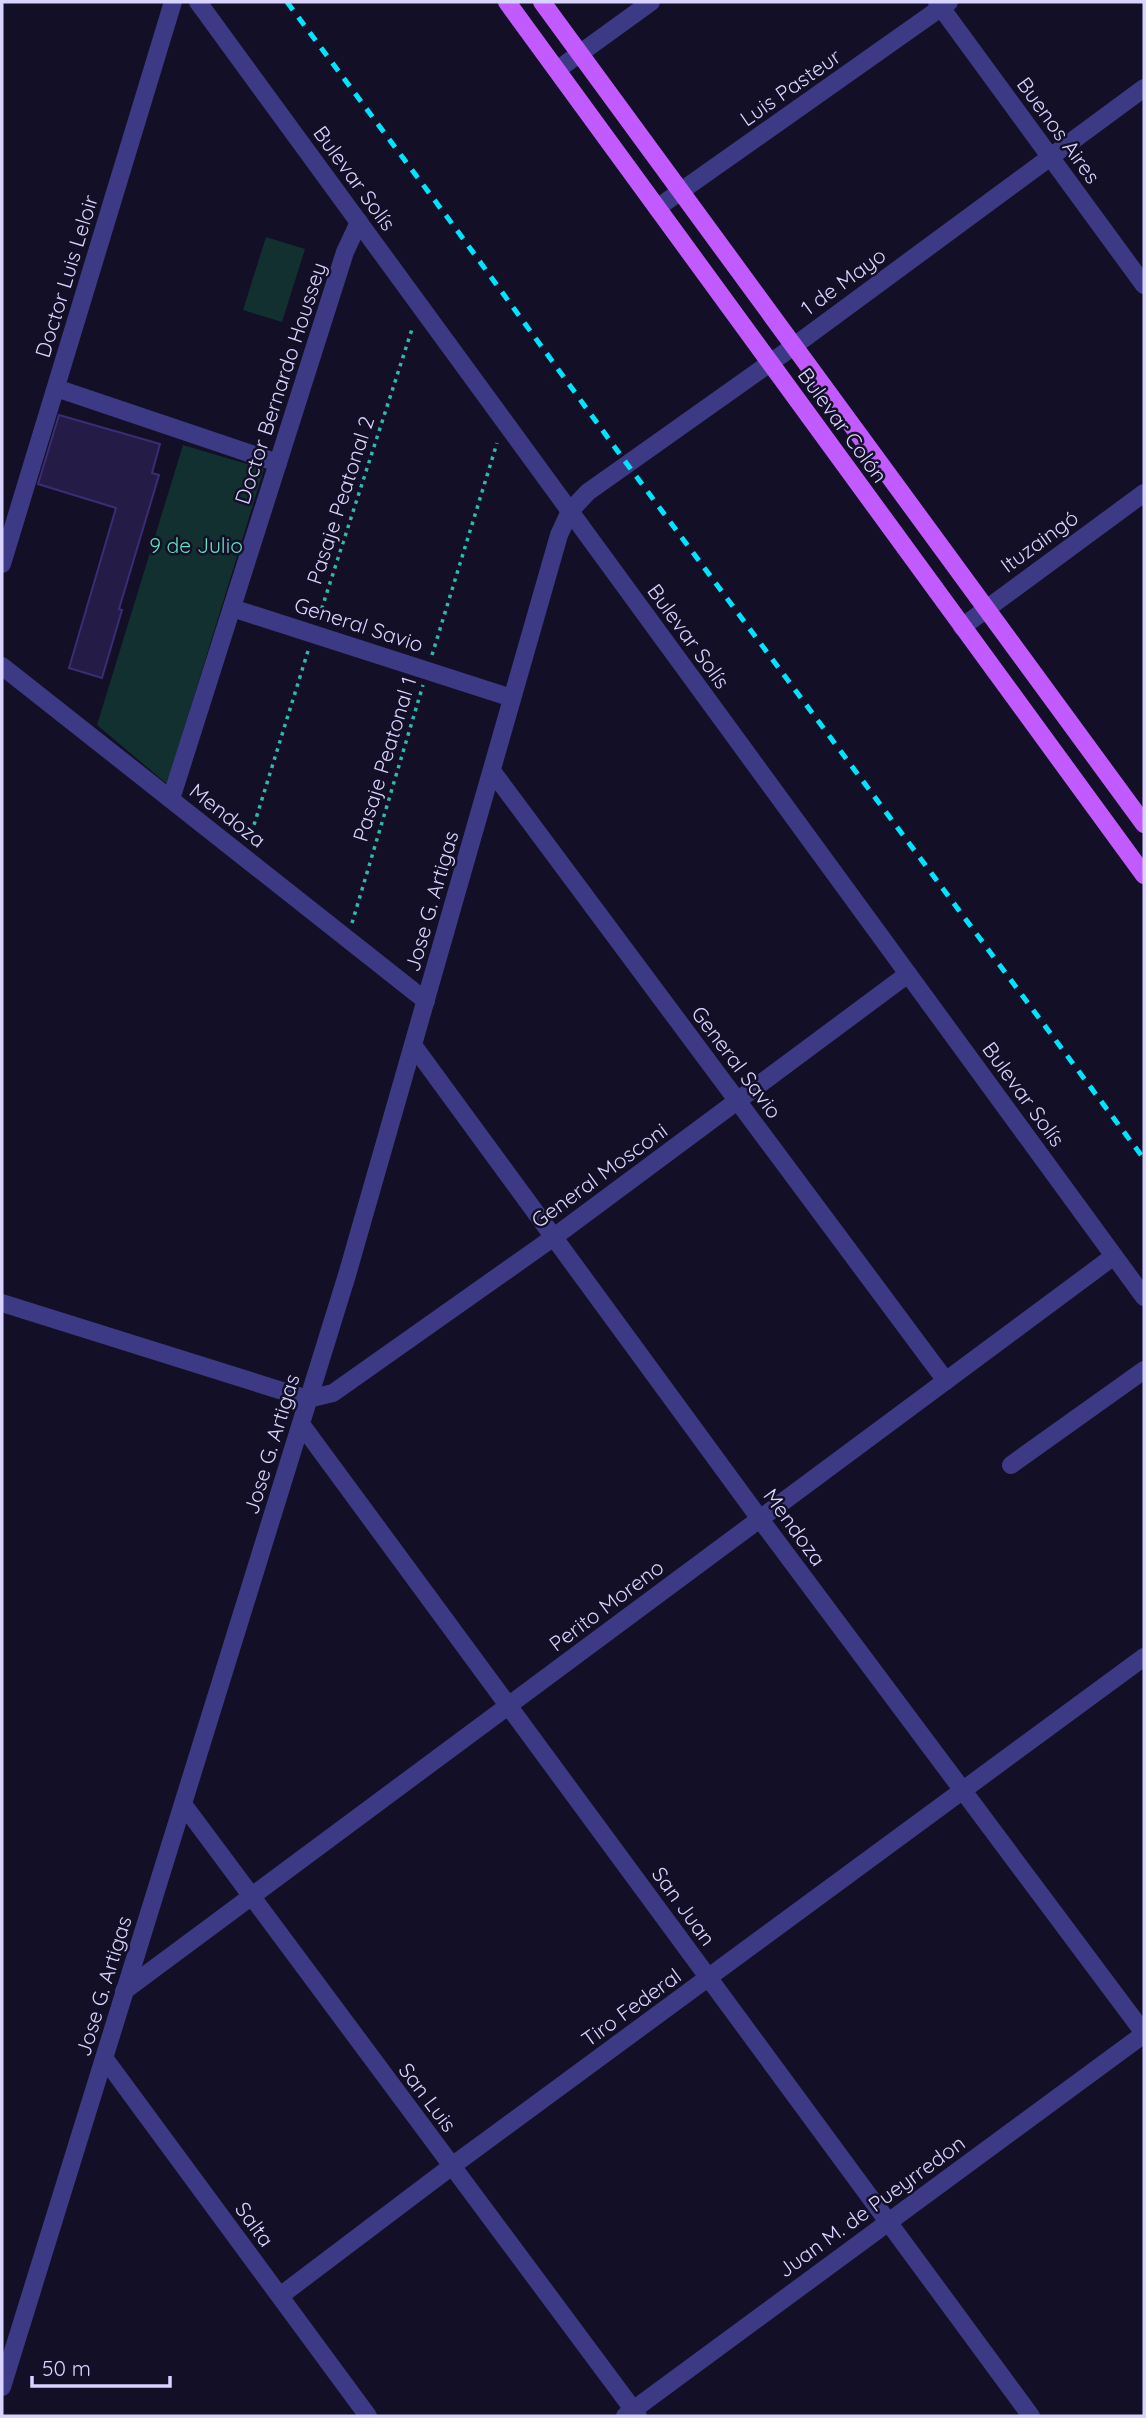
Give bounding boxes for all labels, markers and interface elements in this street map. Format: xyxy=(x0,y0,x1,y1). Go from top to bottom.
street label: Luis Pasteur xyxy=(735,43,845,131)
street label: Buenos Aires xyxy=(1012,72,1106,188)
street label: Bulevar Solís xyxy=(308,120,402,236)
street label: Doctor Luis Leloir xyxy=(29,192,103,360)
street label: 1 de Mayo xyxy=(796,242,890,320)
street label: Doctor Bernardo Houssey xyxy=(229,259,331,507)
street label: Bulevar Colón xyxy=(793,362,893,488)
street label: Pasaje Peatonal 2 xyxy=(301,413,379,587)
street label: Ituzaingó xyxy=(995,504,1083,578)
park label: 9 de Julio xyxy=(149,532,243,558)
street label: Bulevar Solís xyxy=(642,578,736,694)
street label: General Savio xyxy=(291,591,427,657)
street label: Pasaje Peatonal 1 xyxy=(347,673,421,845)
street label: Mendoza xyxy=(185,777,271,853)
street label: Jose G. Artigas xyxy=(399,828,463,974)
street label: General Savio xyxy=(686,1001,788,1123)
street label: Bulevar Solís xyxy=(977,1036,1071,1152)
street label: General Mosconi xyxy=(526,1117,672,1233)
street label: Jose G. Artigas xyxy=(237,1371,305,1517)
street label: Mendoza xyxy=(758,1483,832,1571)
street label: Perito Moreno xyxy=(544,1554,668,1656)
street label: San Juan xyxy=(647,1861,721,1951)
street label: Jose G. Artigas xyxy=(69,1913,137,2059)
street label: Tiro Federal xyxy=(576,1962,686,2052)
street label: San Luis xyxy=(394,2057,462,2137)
street label: Juan M. de Pueyrredon xyxy=(772,2129,970,2283)
street label: Salta xyxy=(230,2196,280,2252)
scale bar xyxy=(32,2344,170,2388)
text: 50 m xyxy=(42,2355,91,2381)

